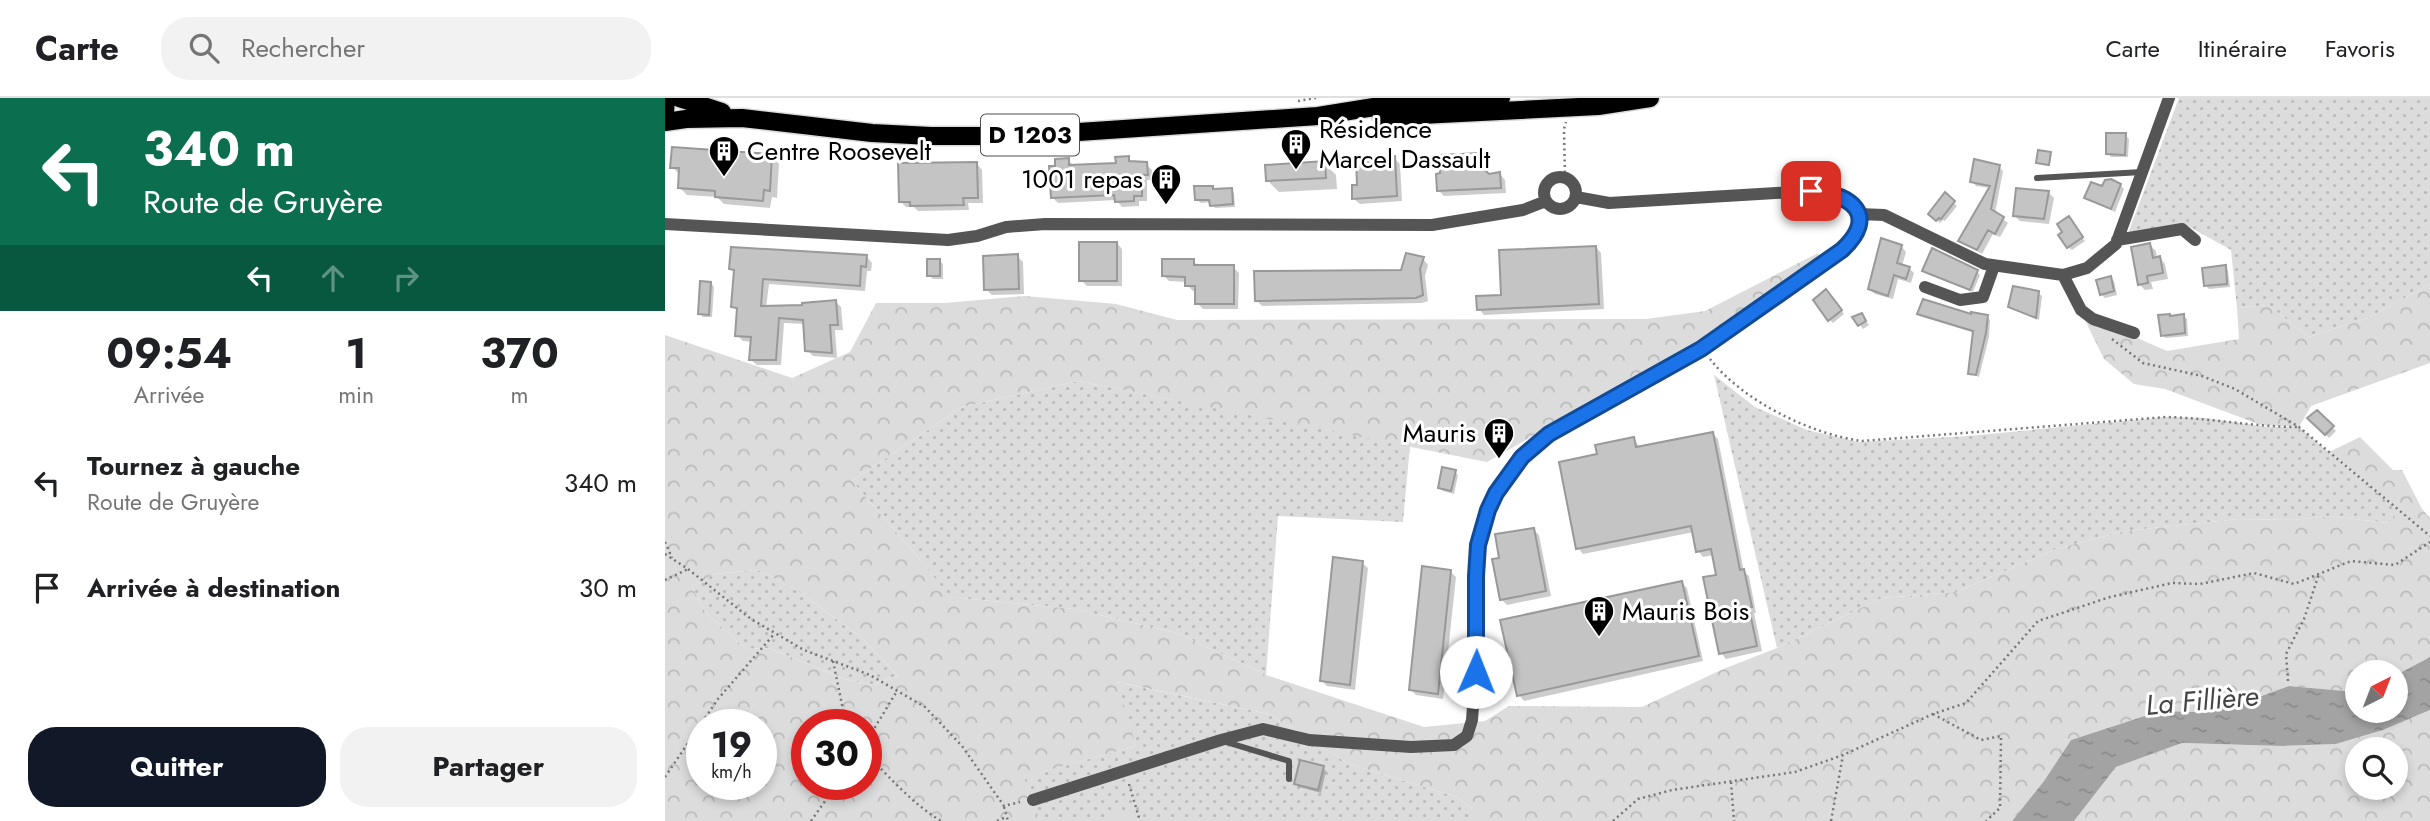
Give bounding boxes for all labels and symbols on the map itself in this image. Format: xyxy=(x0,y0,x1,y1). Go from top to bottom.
place label: Résidence Marcel Dassault xyxy=(1319,110,1491,178)
road number: D 1203 xyxy=(981,114,1079,155)
building icon: Résidence Marcel Dassault xyxy=(1279,127,1313,171)
place label: Centre Roosevelt xyxy=(747,132,932,170)
building icon: Centre Roosevelt xyxy=(707,134,741,178)
place label: 1001 repas xyxy=(1021,160,1143,198)
pin xyxy=(1781,161,1841,221)
building icon: 1001 repas xyxy=(1149,162,1183,206)
place label: Mauris xyxy=(1403,414,1476,452)
building icon: Mauris xyxy=(1482,416,1516,460)
place label: Mauris Bois xyxy=(1622,592,1749,630)
building icon: Mauris Bois xyxy=(1582,594,1616,638)
position arrow xyxy=(1439,635,1513,709)
north arrow xyxy=(2345,660,2408,723)
water label: La Fillière xyxy=(2144,675,2260,726)
speed limit sign: 30 xyxy=(791,709,882,800)

